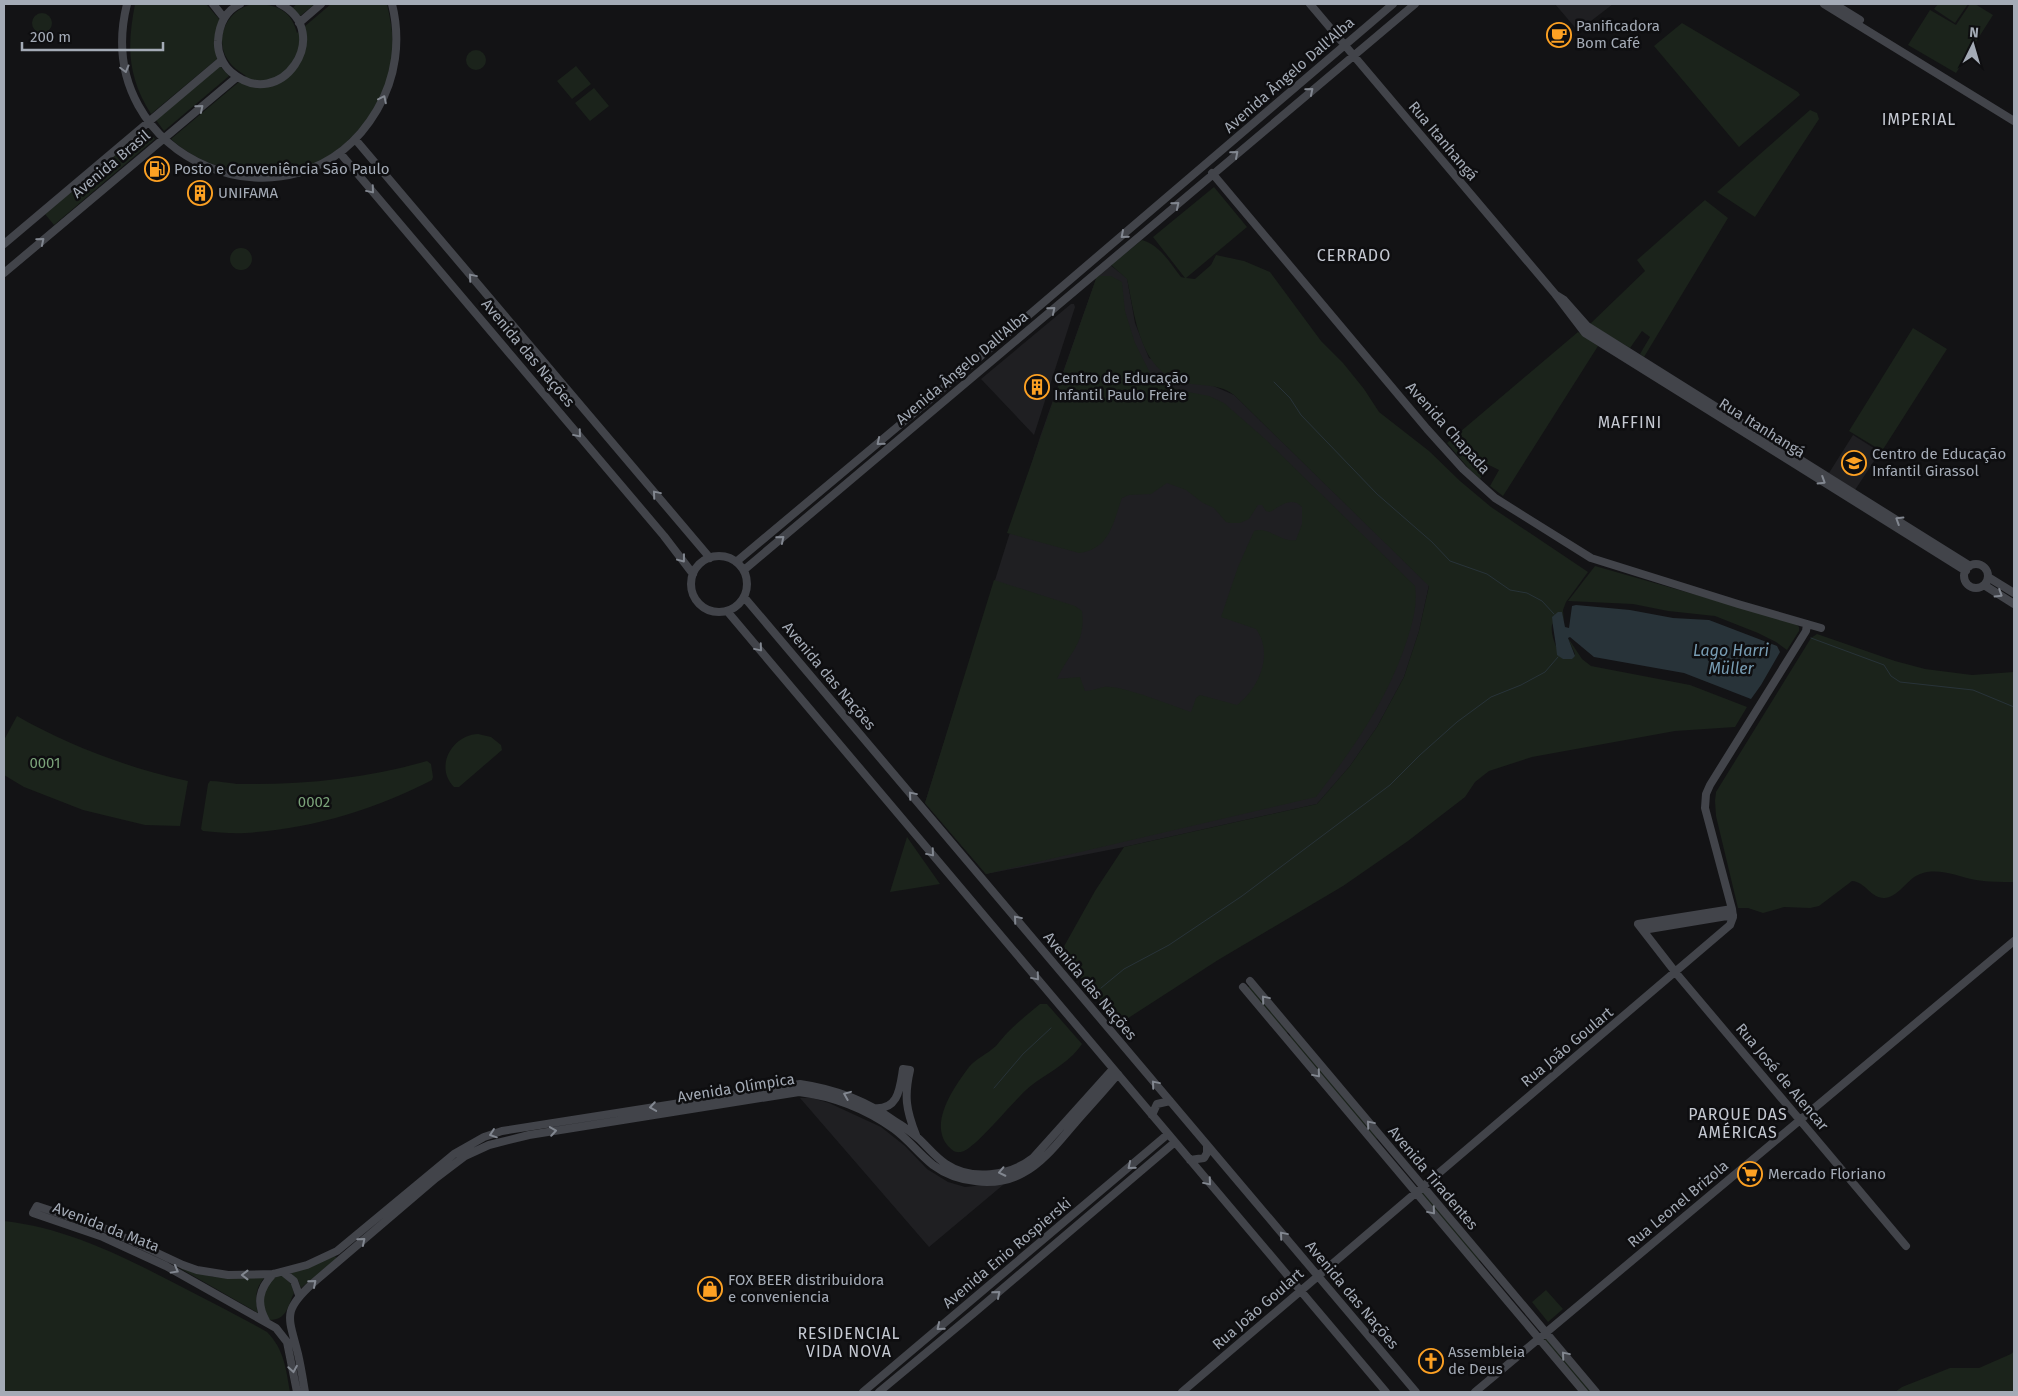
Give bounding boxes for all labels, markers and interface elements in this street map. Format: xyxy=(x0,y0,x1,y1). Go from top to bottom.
street label: Avenida Ângelo Dall'Alba xyxy=(1220,13,1358,137)
place label: Panificadora Bom Café xyxy=(1576,17,1660,52)
scale bar xyxy=(22,20,164,52)
north arrow xyxy=(1948,20,1998,70)
cafe icon: Panificadora Bom Café xyxy=(1546,22,1572,48)
text: N xyxy=(1969,24,1979,41)
text: 200 m xyxy=(30,28,71,46)
one-way arrow xyxy=(119,65,130,74)
one-way arrow xyxy=(1304,89,1313,97)
one-way arrow xyxy=(377,96,387,105)
street label: Rua Itanhangá xyxy=(1405,98,1481,184)
one-way arrow xyxy=(195,104,204,113)
district label: IMPERIAL xyxy=(1882,110,1956,129)
street label: Avenida Brasil xyxy=(68,126,154,202)
one-way arrow xyxy=(1229,151,1238,160)
fuel station icon: Posto e Conveniência São Paulo xyxy=(144,156,170,182)
place label: Posto e Conveniência São Paulo xyxy=(174,160,390,178)
building icon: UNIFAMA xyxy=(187,180,213,206)
place label: UNIFAMA xyxy=(218,184,278,202)
one-way arrow xyxy=(365,184,374,193)
one-way arrow xyxy=(1170,202,1179,210)
one-way arrow xyxy=(1120,229,1129,238)
one-way arrow xyxy=(35,239,44,247)
district label: CERRADO xyxy=(1317,246,1391,265)
one-way arrow xyxy=(469,273,478,282)
street label: Avenida das Nações xyxy=(478,295,578,411)
one-way arrow xyxy=(1047,306,1056,315)
street label: Avenida Ângelo Dall'Alba xyxy=(892,307,1032,429)
place label: Centro de Educação Infantil Paulo Freire xyxy=(1054,369,1188,404)
building icon: Centro de Educação Infantil Paulo Freire xyxy=(1024,374,1050,400)
street label: Avenida Chapada xyxy=(1402,378,1494,478)
street label: Rua Itanhangá xyxy=(1716,394,1808,462)
district label: MAFFINI xyxy=(1598,413,1662,432)
one-way arrow xyxy=(572,428,581,437)
one-way arrow xyxy=(877,437,886,445)
place label: Centro de Educação Infantil Girassol xyxy=(1872,445,2006,480)
school or university icon: Centro de Educação Infantil Girassol xyxy=(1841,450,1867,476)
one-way arrow xyxy=(1816,475,1825,485)
one-way arrow xyxy=(653,490,662,499)
one-way arrow xyxy=(1896,517,1905,527)
one-way arrow xyxy=(775,536,784,544)
one-way arrow xyxy=(676,553,685,563)
one-way arrow xyxy=(1993,588,2002,598)
street label: Avenida das Nações xyxy=(779,618,879,734)
water label: Lago Harri Müller xyxy=(1693,641,1769,678)
one-way arrow xyxy=(753,643,762,652)
park label: 0001 xyxy=(29,754,61,772)
one-way arrow xyxy=(908,792,917,801)
park label: 0002 xyxy=(298,793,330,811)
one-way arrow xyxy=(926,847,934,856)
one-way arrow xyxy=(1013,916,1022,925)
street label: Avenida das Nações xyxy=(1040,928,1140,1044)
one-way arrow xyxy=(1030,971,1039,980)
one-way arrow xyxy=(1262,996,1271,1005)
street label: Rua João Goulart xyxy=(1517,1003,1617,1091)
street label: Rua José de Alencar xyxy=(1732,1020,1832,1134)
one-way arrow xyxy=(1311,1068,1320,1077)
street label: Avenida Olímpica xyxy=(676,1070,796,1106)
one-way arrow xyxy=(1152,1080,1161,1089)
one-way arrow xyxy=(843,1091,852,1102)
one-way arrow xyxy=(649,1101,657,1111)
district label: PARQUE DAS AMÉRICAS xyxy=(1688,1105,1788,1142)
one-way arrow xyxy=(1366,1120,1375,1129)
street label: Avenida Tiradentes xyxy=(1384,1122,1482,1234)
one-way arrow xyxy=(549,1126,557,1137)
one-way arrow xyxy=(489,1129,498,1139)
street label: Rua Leonel Brizola xyxy=(1624,1157,1732,1251)
one-way arrow xyxy=(1128,1160,1137,1169)
supermarket icon: Mercado Floriano xyxy=(1737,1161,1763,1187)
place label: Mercado Floriano xyxy=(1768,1165,1886,1183)
one-way arrow xyxy=(998,1166,1007,1176)
one-way arrow xyxy=(1203,1176,1212,1185)
street label: Avenida Enio Rospierski xyxy=(939,1194,1075,1312)
street label: Avenida da Mata xyxy=(50,1198,162,1256)
one-way arrow xyxy=(1427,1206,1436,1215)
one-way arrow xyxy=(1279,1231,1288,1240)
street label: Avenida das Nações xyxy=(1302,1237,1402,1353)
one-way arrow xyxy=(357,1238,366,1247)
one-way arrow xyxy=(170,1264,179,1274)
street label: Rua João Goulart xyxy=(1209,1264,1308,1353)
one-way arrow xyxy=(241,1270,248,1280)
place label: FOX BEER distribuidora e conveniencia xyxy=(728,1271,884,1306)
shop icon: FOX BEER distribuidora e conveniencia xyxy=(697,1276,723,1302)
one-way arrow xyxy=(307,1280,316,1289)
one-way arrow xyxy=(991,1291,1000,1300)
one-way arrow xyxy=(937,1321,946,1330)
district label: RESIDENCIAL VIDA NOVA xyxy=(797,1324,901,1361)
place label: Assembleia de Deus xyxy=(1448,1343,1525,1378)
church icon: Assembleia de Deus xyxy=(1418,1348,1444,1374)
one-way arrow xyxy=(1562,1352,1570,1361)
one-way arrow xyxy=(287,1365,298,1373)

